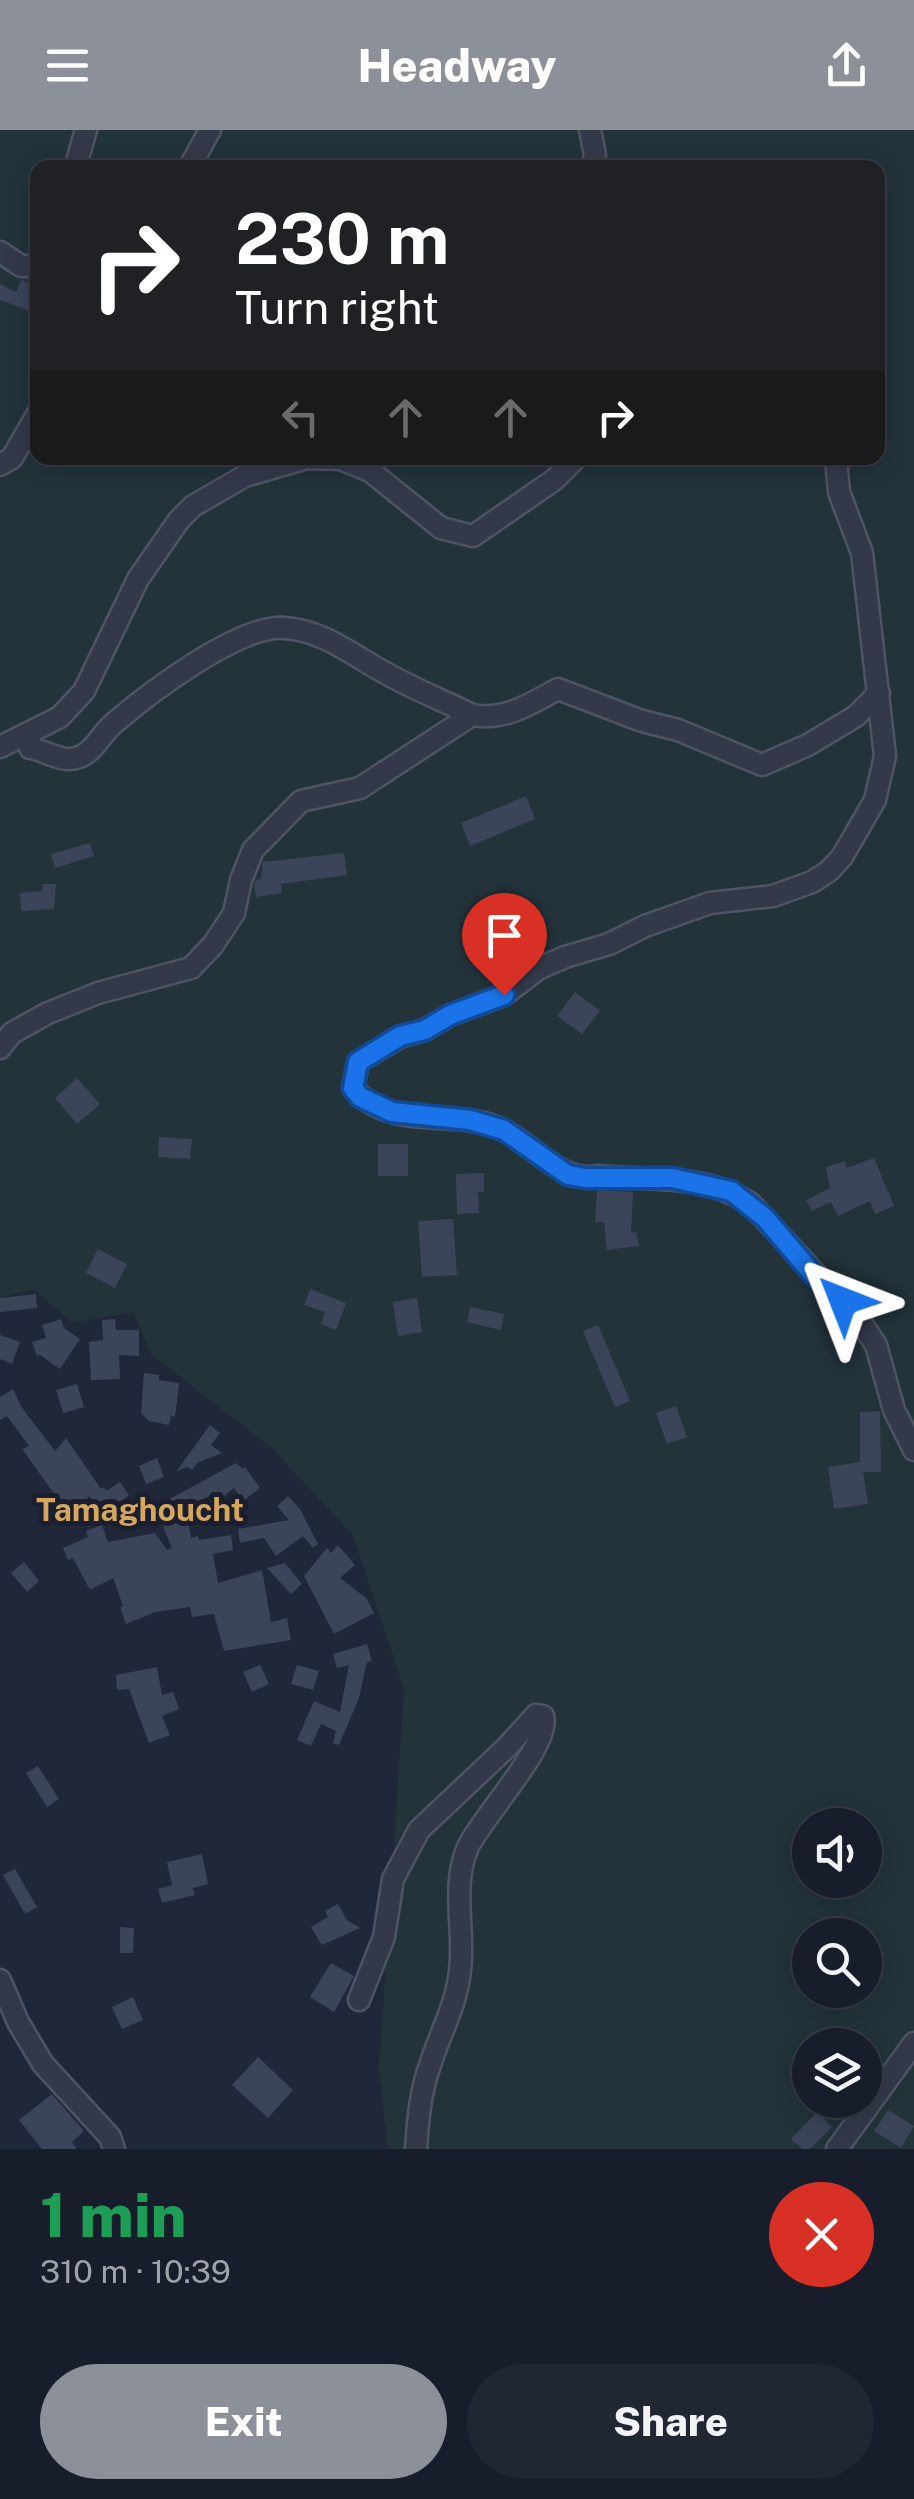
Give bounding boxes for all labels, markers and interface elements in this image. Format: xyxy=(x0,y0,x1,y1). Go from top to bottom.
icon: menu xyxy=(40,38,95,93)
icon: share xyxy=(819,38,874,93)
text: Headway xyxy=(358,39,556,92)
text: 230 m xyxy=(235,197,449,280)
icon: right xyxy=(70,200,200,330)
text: Turn right xyxy=(235,281,439,334)
icon: left xyxy=(273,390,328,445)
icon: ahead xyxy=(378,390,433,445)
icon: ahead xyxy=(483,390,538,445)
icon: right xyxy=(588,390,643,445)
pin xyxy=(462,893,547,996)
icon: arrive xyxy=(477,908,532,963)
position arrow xyxy=(791,1249,895,1353)
district label: Tamaghoucht xyxy=(36,1491,244,1528)
map controls xyxy=(792,1808,882,2118)
button: sound xyxy=(792,1808,882,1898)
button: search xyxy=(792,1918,882,2008)
button: layers xyxy=(792,2028,882,2118)
text: 1 min xyxy=(40,2180,187,2251)
button: close xyxy=(769,2182,874,2287)
text: 310 m · 10:39 xyxy=(40,2253,231,2290)
button: Exit xyxy=(40,2364,447,2479)
button: Share xyxy=(467,2364,874,2479)

